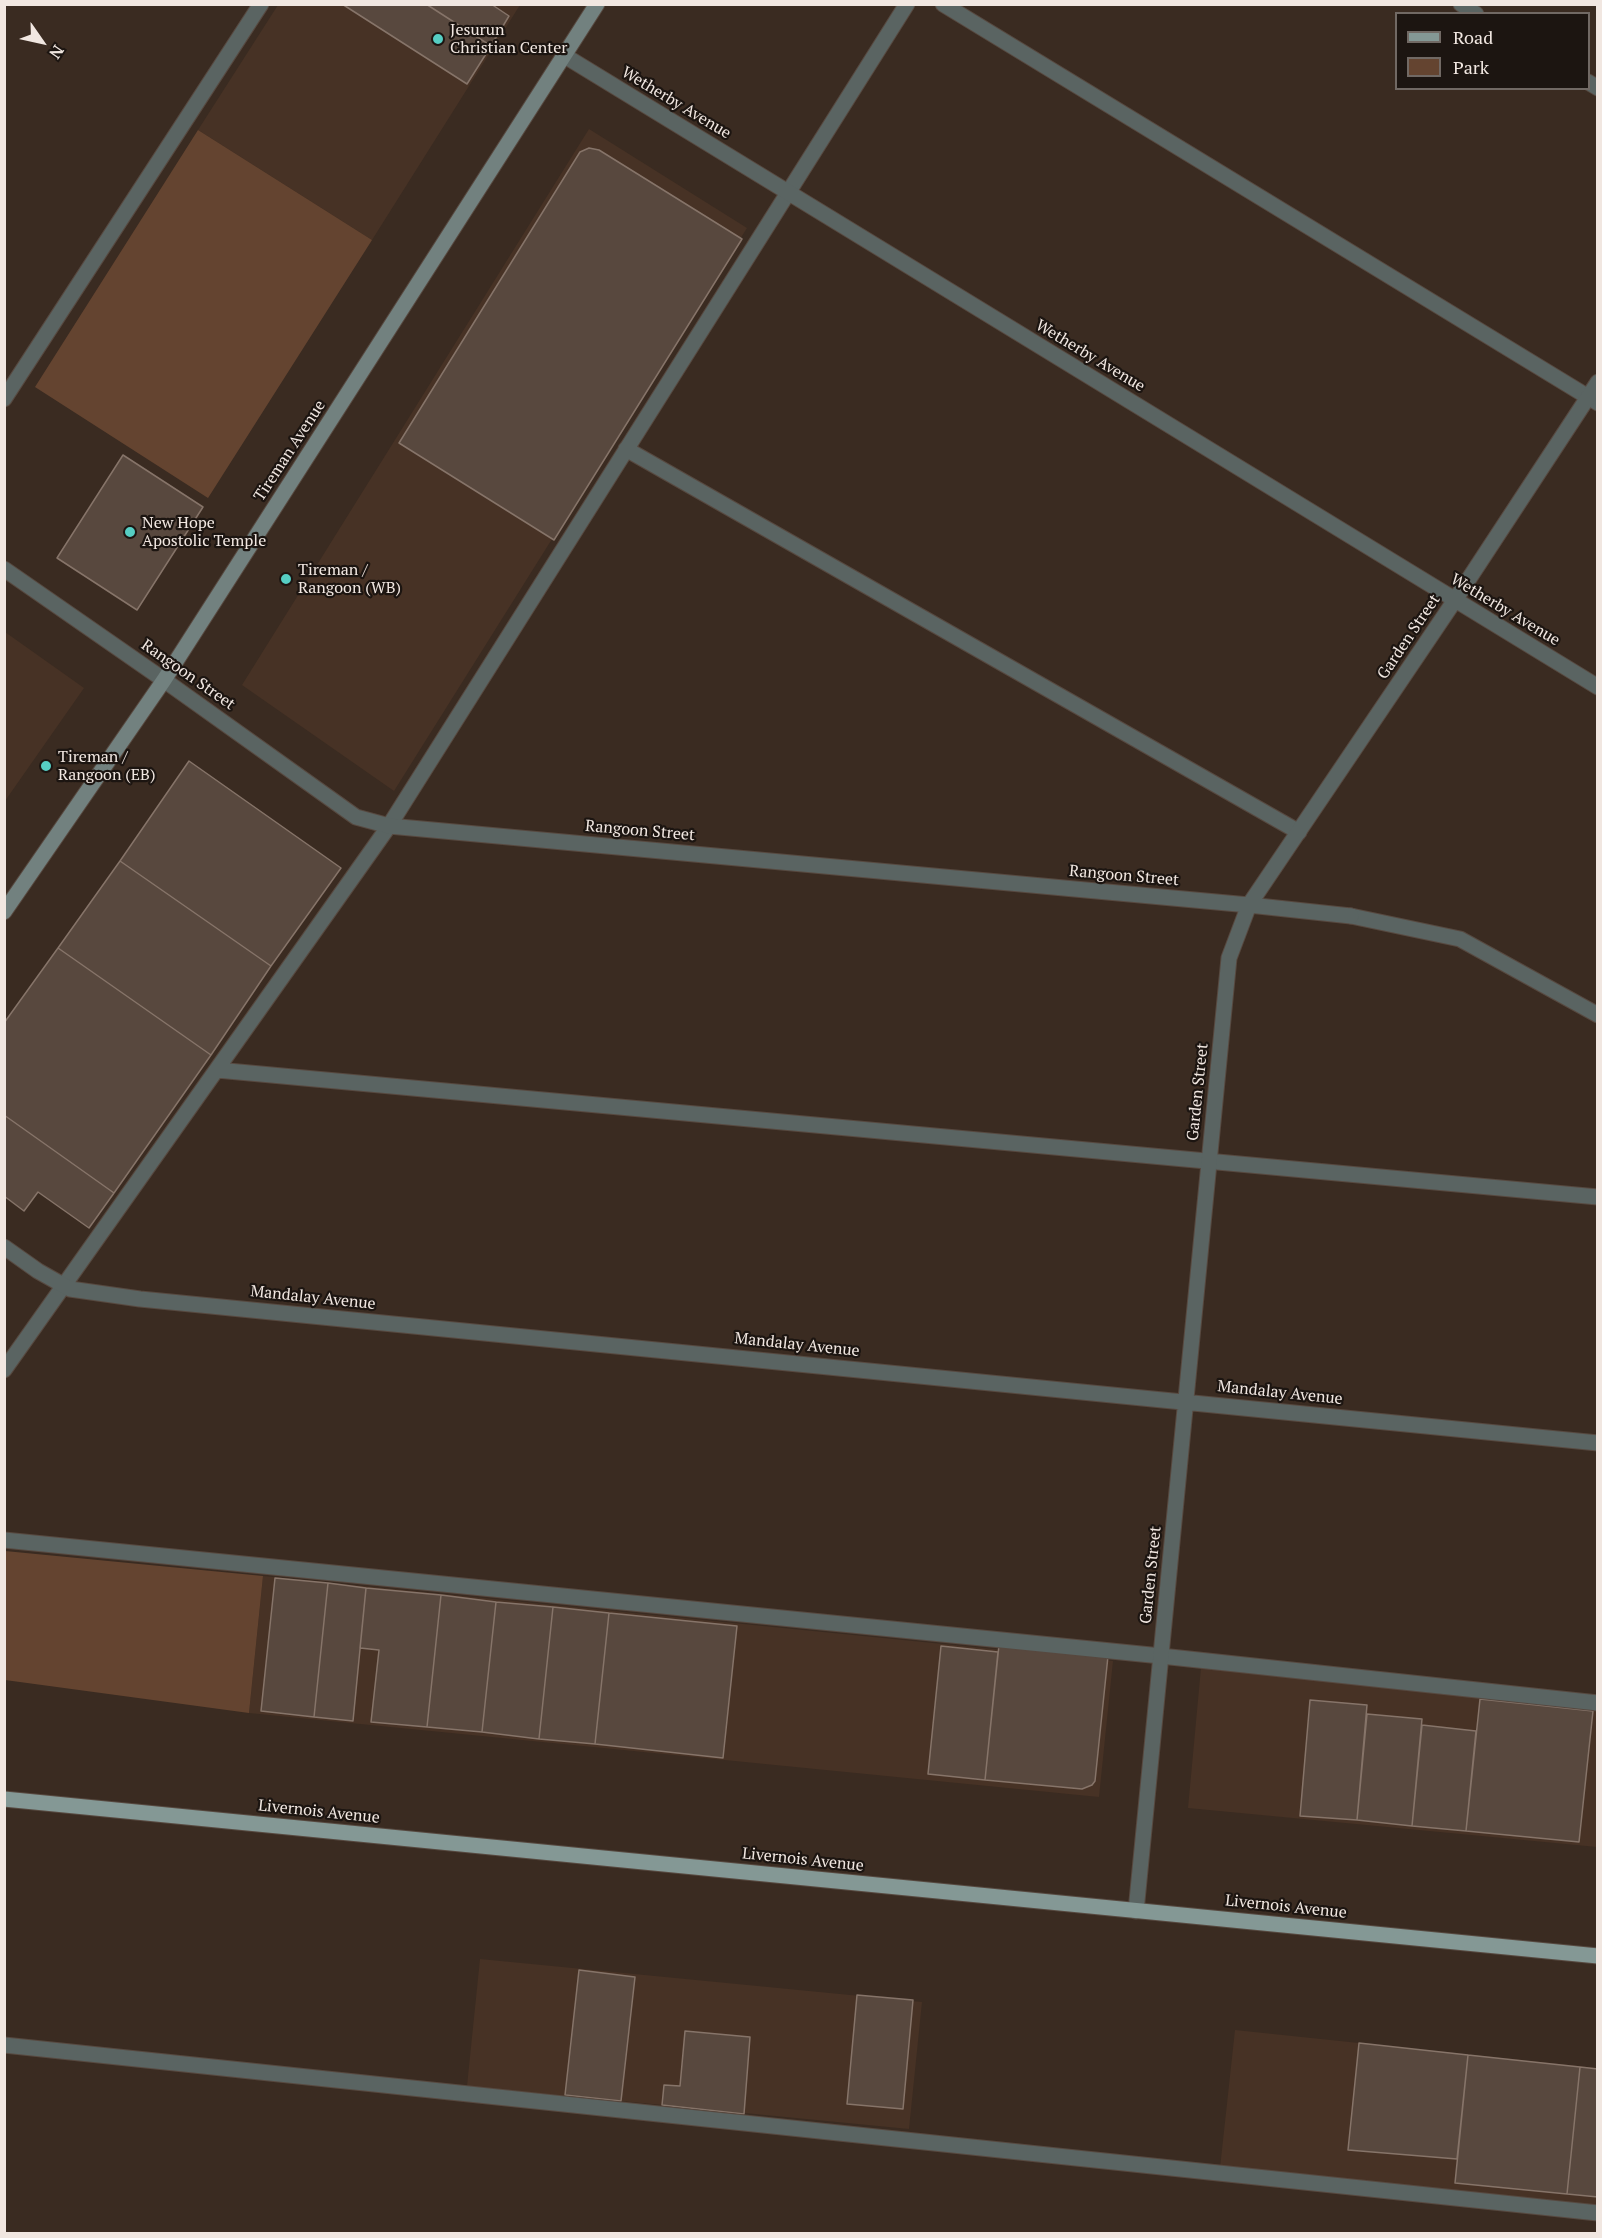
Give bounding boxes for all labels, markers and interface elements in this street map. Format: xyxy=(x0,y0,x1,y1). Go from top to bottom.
north arrow xyxy=(12,12,72,72)
legend xyxy=(1395,12,1590,90)
place label: Jesurun Christian Center xyxy=(450,20,567,58)
text: Road xyxy=(1453,25,1493,49)
marker: Jesurun Christian Center xyxy=(431,32,445,46)
text: N xyxy=(44,41,69,63)
text: Park xyxy=(1453,55,1489,79)
street label: Wetherby Avenue xyxy=(618,63,734,143)
street label: Wetherby Avenue xyxy=(1032,316,1148,396)
street label: Tireman Avenue xyxy=(250,397,330,505)
place label: New Hope Apostolic Temple xyxy=(142,513,266,551)
marker: New Hope Apostolic Temple xyxy=(123,525,137,539)
place label: Tireman / Rangoon (WB) xyxy=(298,560,401,598)
street label: Wetherby Avenue xyxy=(1447,570,1563,650)
marker: Tireman / Rangoon (WB) xyxy=(279,572,293,586)
street label: Garden Street xyxy=(1374,591,1444,683)
street label: Rangoon Street xyxy=(137,636,239,714)
place label: Tireman / Rangoon (EB) xyxy=(58,747,155,785)
marker: Tireman / Rangoon (EB) xyxy=(39,759,53,773)
street label: Rangoon Street xyxy=(584,817,696,845)
street label: Rangoon Street xyxy=(1068,862,1180,890)
street label: Garden Street xyxy=(1183,1042,1213,1142)
street label: Mandalay Avenue xyxy=(250,1282,376,1314)
street label: Mandalay Avenue xyxy=(734,1329,860,1361)
street label: Mandalay Avenue xyxy=(1217,1377,1343,1409)
street label: Garden Street xyxy=(1136,1525,1166,1625)
street label: Livernois Avenue xyxy=(257,1796,381,1828)
street label: Livernois Avenue xyxy=(741,1844,865,1876)
street label: Livernois Avenue xyxy=(1224,1891,1348,1923)

